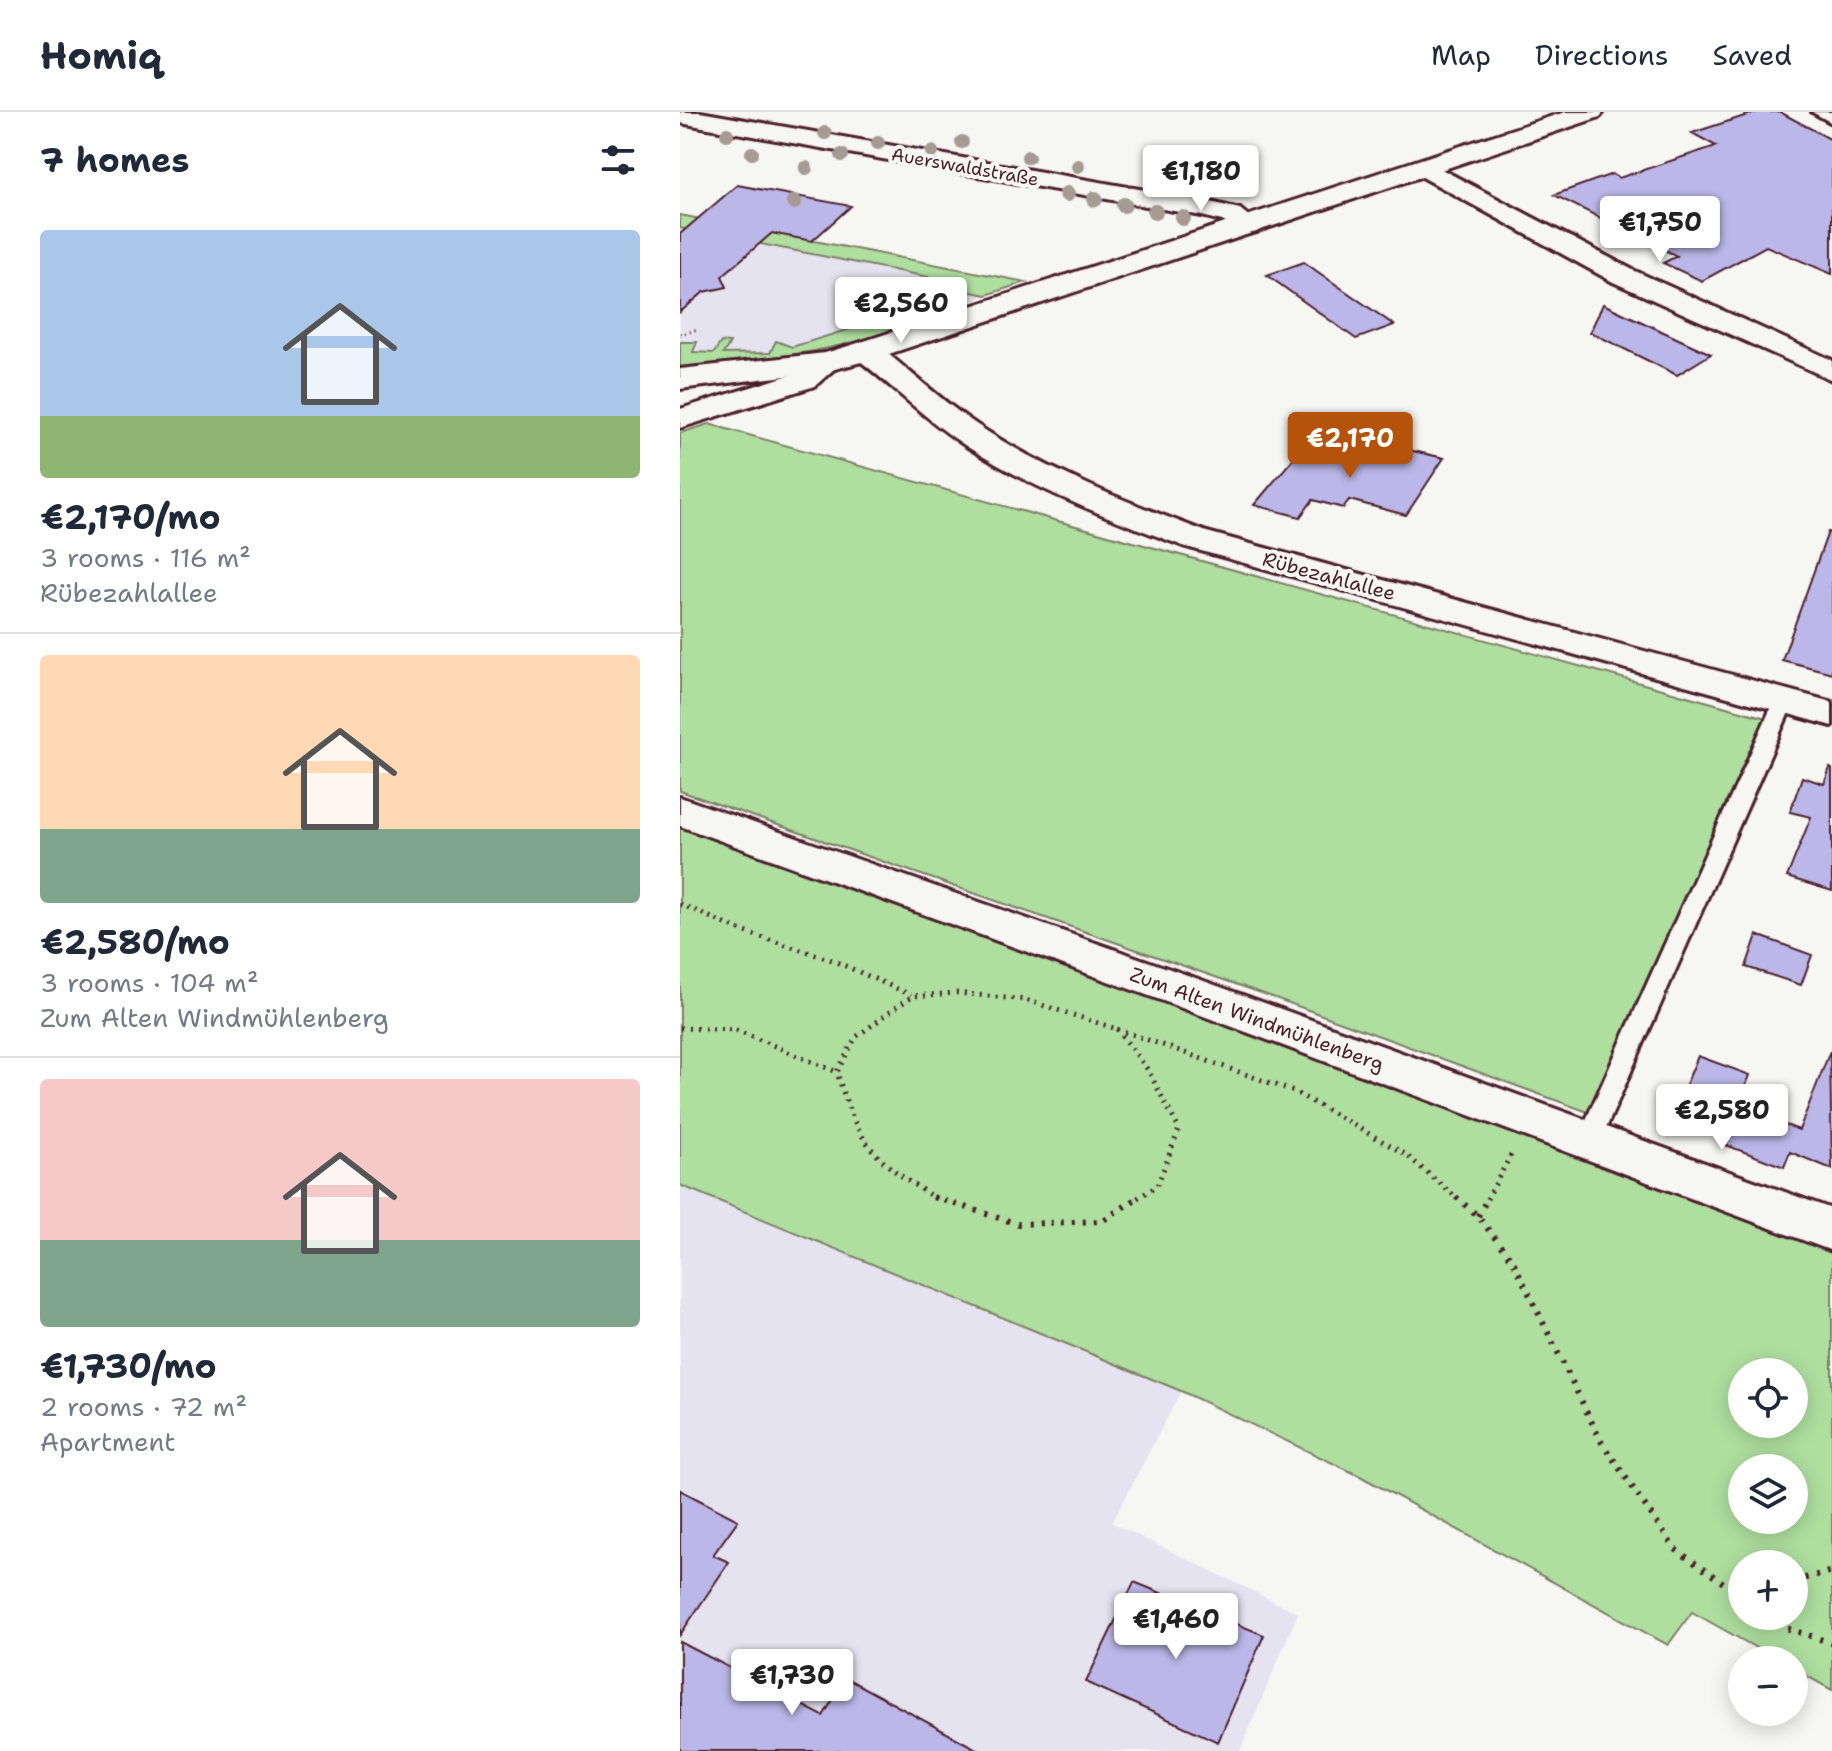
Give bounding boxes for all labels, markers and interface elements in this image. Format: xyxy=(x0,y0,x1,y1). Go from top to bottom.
text: Homiq xyxy=(40,30,162,81)
text: Map xyxy=(1431,36,1491,74)
text: Directions xyxy=(1535,36,1669,74)
text: Saved xyxy=(1713,36,1792,74)
text: 7 homes xyxy=(40,137,189,183)
icon: filters xyxy=(596,138,640,182)
street label: Auerswaldstraße xyxy=(890,142,1040,192)
pin: €1,180 xyxy=(1136,145,1266,213)
text: €1,180 xyxy=(1161,153,1241,188)
pin: €1,750 xyxy=(1595,196,1725,264)
text: €1,750 xyxy=(1618,204,1702,239)
pin: €2,560 xyxy=(836,277,966,345)
icon: home xyxy=(268,282,412,426)
text: €2,560 xyxy=(853,285,949,320)
pin: €2,170 xyxy=(1285,412,1415,480)
text: €2,170 xyxy=(1306,420,1394,455)
text: €2,170/mo xyxy=(40,494,221,540)
text: 3 rooms · 116 m² xyxy=(40,540,251,575)
street label: Rübezahlallee xyxy=(1260,546,1398,606)
text: Rübezahlallee xyxy=(40,575,218,610)
icon: home xyxy=(268,707,412,851)
text: €2,580/mo xyxy=(40,919,230,965)
street label: Zum Alten Windmühlenberg xyxy=(1126,961,1388,1077)
text: 3 rooms · 104 m² xyxy=(40,965,259,1000)
text: Zum Alten Windmühlenberg xyxy=(40,1000,389,1035)
pin: €2,580 xyxy=(1657,1084,1787,1152)
text: €2,580 xyxy=(1674,1092,1770,1127)
icon: home xyxy=(268,1131,412,1275)
text: €1,730/mo xyxy=(40,1343,217,1389)
map controls xyxy=(1728,1358,1808,1726)
button: locate xyxy=(1728,1358,1808,1438)
text: 2 rooms · 72 m² xyxy=(40,1389,247,1424)
text: Apartment xyxy=(40,1424,176,1459)
button: layers xyxy=(1728,1454,1808,1534)
button: + xyxy=(1728,1550,1808,1630)
pin: €1,460 xyxy=(1111,1593,1241,1661)
text: €1,460 xyxy=(1132,1601,1220,1636)
button: − xyxy=(1728,1646,1808,1726)
pin: €1,730 xyxy=(727,1649,857,1717)
text: €1,730 xyxy=(749,1657,835,1692)

